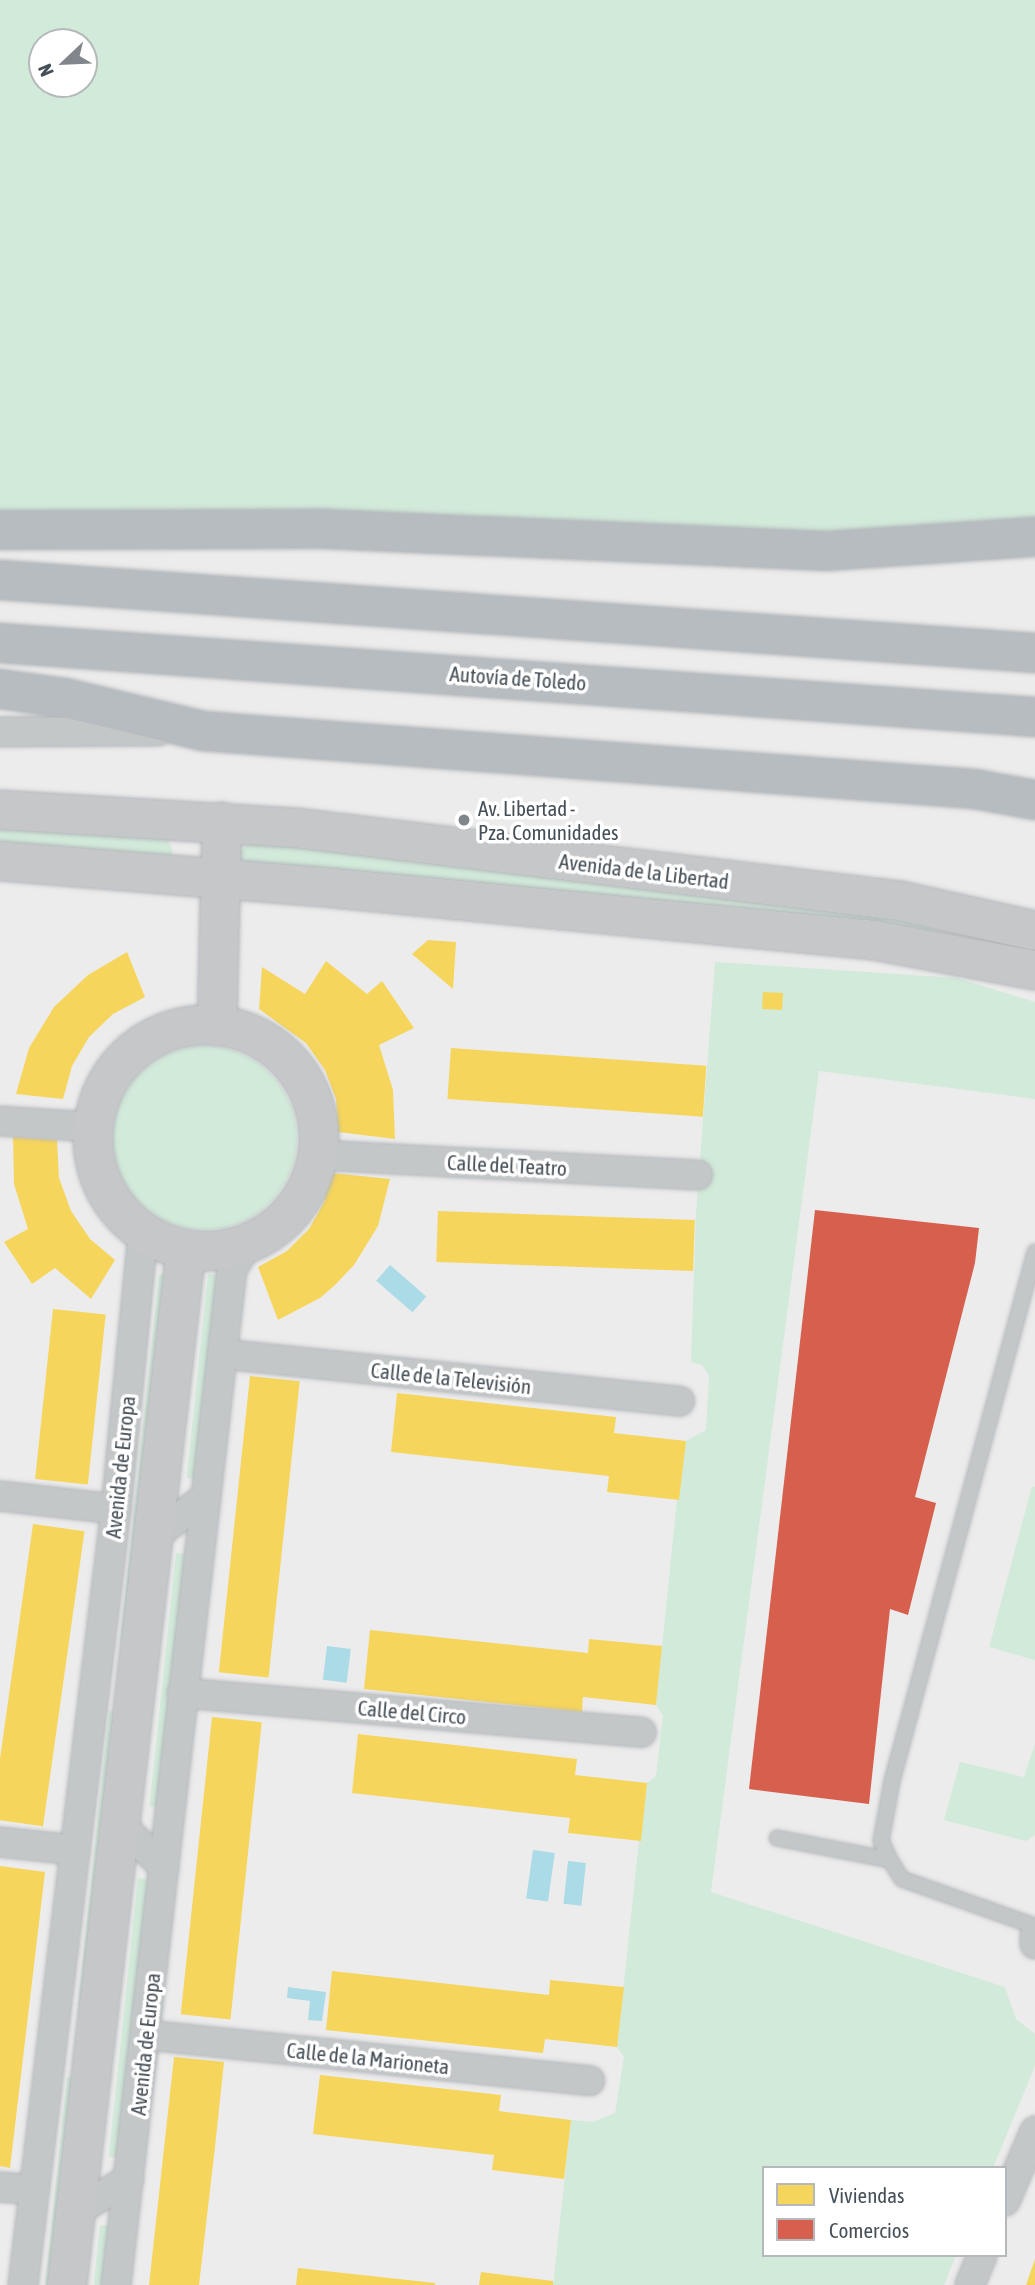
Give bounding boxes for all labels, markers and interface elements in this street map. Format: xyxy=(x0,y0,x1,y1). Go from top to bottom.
north arrow xyxy=(28,28,98,98)
text: N xyxy=(33,61,58,80)
street label: Autovía de Toledo xyxy=(449,661,587,695)
place label: Av. Libertad - Pza. Comunidades xyxy=(478,795,618,845)
marker: Av. Libertad - Pza. Comunidades xyxy=(456,812,472,828)
street label: Avenida de la Libertad xyxy=(558,848,730,894)
street label: Calle del Teatro xyxy=(446,1149,568,1181)
street label: Calle de la Televisión xyxy=(370,1357,532,1399)
street label: Avenida de Europa xyxy=(100,1395,140,1539)
street label: Calle del Circo xyxy=(357,1695,467,1729)
street label: Avenida de Europa xyxy=(125,1972,165,2116)
street label: Calle de la Marioneta xyxy=(285,2037,451,2079)
legend xyxy=(762,2166,1007,2257)
text: Viviendas xyxy=(829,2183,904,2207)
text: Comercios xyxy=(829,2218,909,2242)

